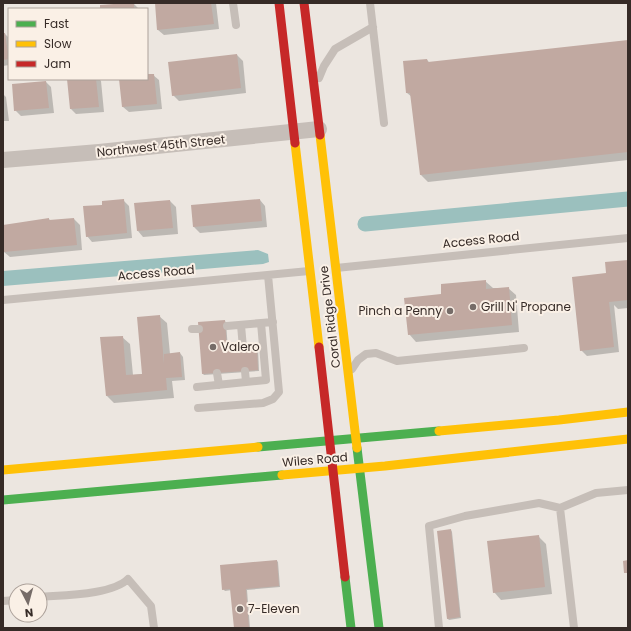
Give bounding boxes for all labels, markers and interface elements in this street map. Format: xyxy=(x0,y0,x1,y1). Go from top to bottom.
legend xyxy=(8,8,148,80)
text: Fast xyxy=(44,15,69,32)
text: Slow xyxy=(44,35,72,52)
text: Jam xyxy=(44,55,71,72)
street label: Northwest 45th Street xyxy=(96,130,226,161)
street label: Access Road xyxy=(442,227,520,252)
street label: Access Road xyxy=(117,261,195,284)
street label: Coral Ridge Drive xyxy=(315,265,344,369)
place label: Grill N' Propane xyxy=(481,298,571,315)
place label: Pinch a Penny xyxy=(358,302,442,319)
marker: Grill N' Propane xyxy=(468,302,478,312)
marker: Pinch a Penny xyxy=(445,306,455,316)
place label: Valero xyxy=(221,338,260,355)
marker: Valero xyxy=(208,342,218,352)
street label: Wiles Road xyxy=(281,448,348,471)
north arrow xyxy=(8,583,48,623)
place label: 7-Eleven xyxy=(248,600,300,617)
marker: 7-Eleven xyxy=(235,604,245,614)
text: N xyxy=(24,605,34,621)

